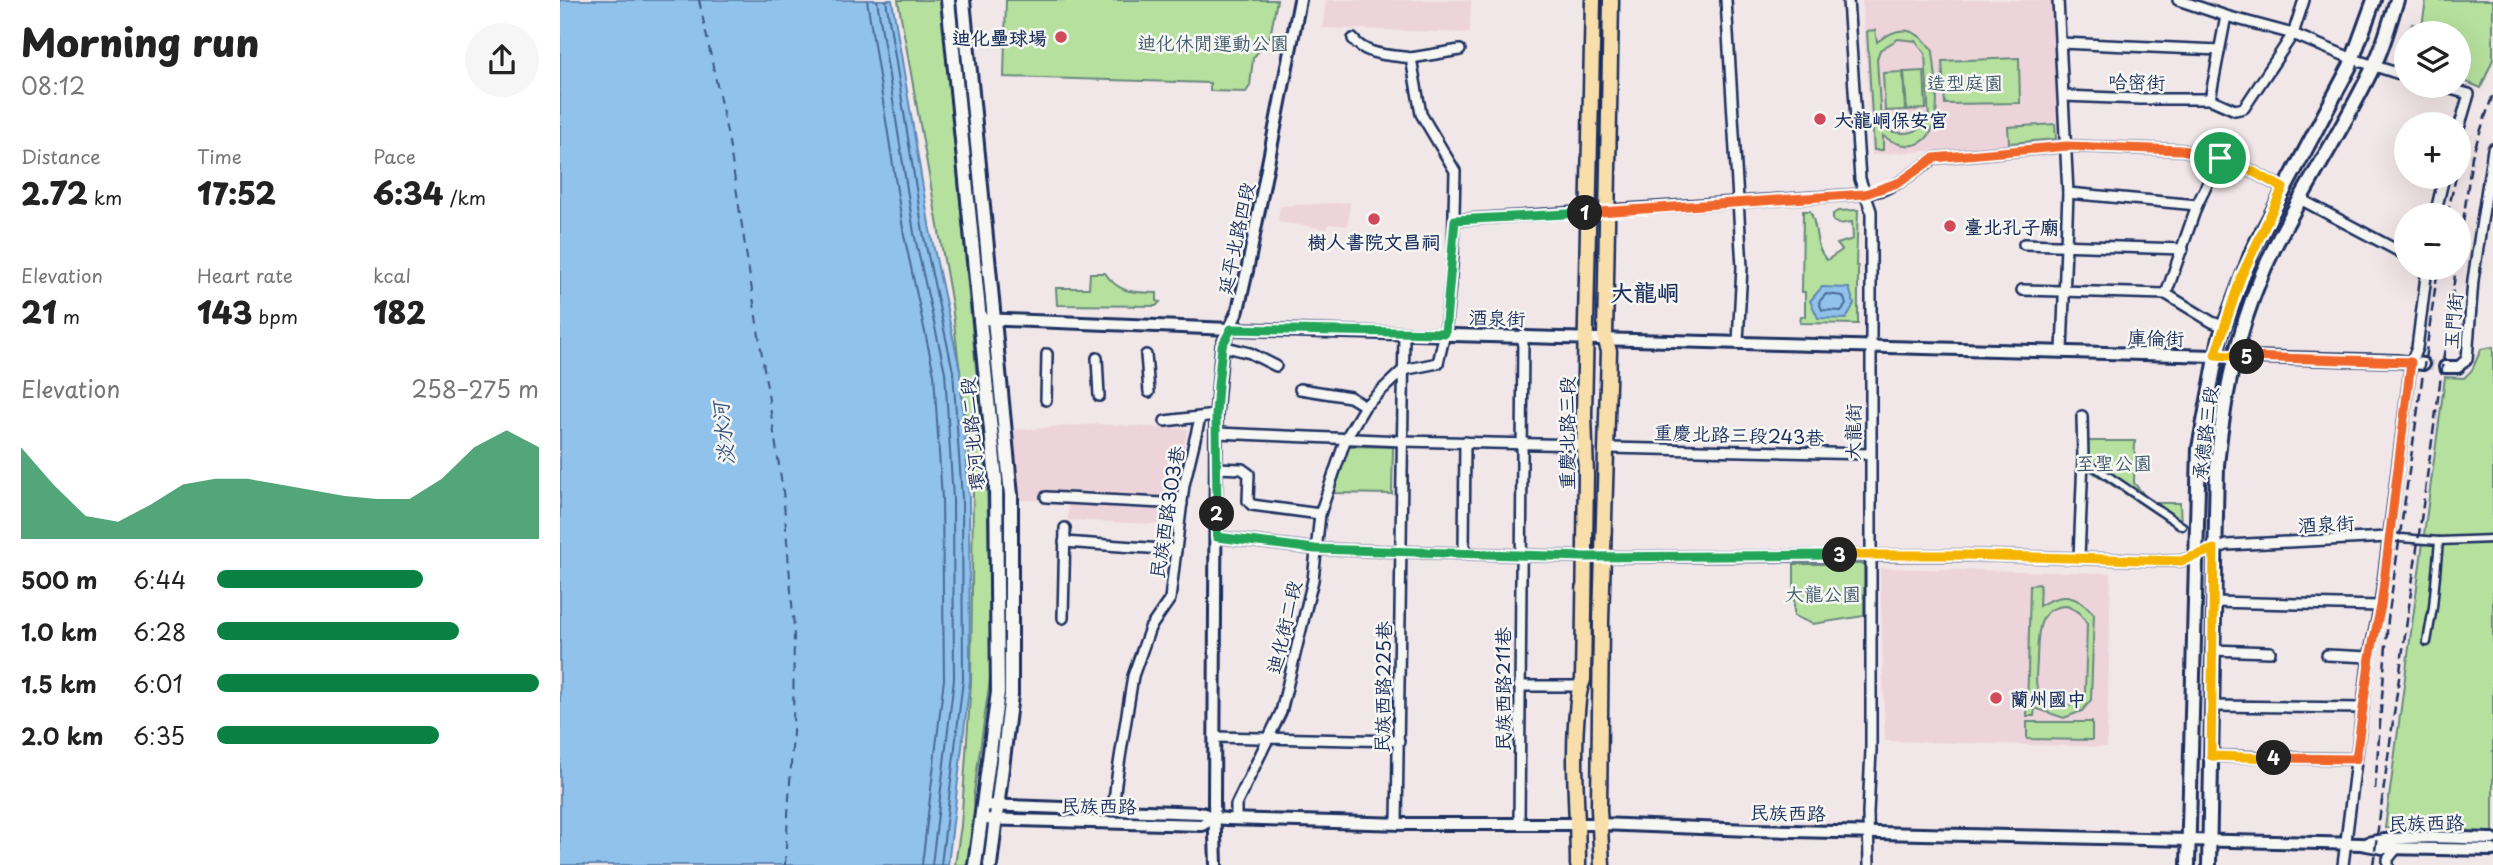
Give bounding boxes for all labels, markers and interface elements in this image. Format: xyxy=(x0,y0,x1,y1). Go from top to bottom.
text: Morning run xyxy=(21,13,259,70)
map controls xyxy=(2394,21,2471,280)
button: layers xyxy=(2394,21,2471,98)
button: share xyxy=(465,23,539,97)
place label: 迪化壘球場 xyxy=(952,23,1047,51)
park label: 迪化休閒運動公園 xyxy=(1137,28,1289,56)
marker: 迪化壘球場 xyxy=(1053,29,1069,45)
street label: 哈密街 xyxy=(2108,67,2166,95)
text: 08:12 xyxy=(21,68,85,103)
park label: 造型庭園 xyxy=(1927,68,2003,96)
place label: 大龍峒保安宮 xyxy=(1834,105,1948,133)
marker: 大龍峒保安宮 xyxy=(1812,111,1828,127)
button: + xyxy=(2394,112,2471,189)
pin xyxy=(2190,128,2250,188)
icon: arrive xyxy=(2201,139,2239,177)
text: Distance xyxy=(21,142,101,170)
text: Time xyxy=(197,142,242,170)
text: Pace xyxy=(373,142,416,170)
text: 2.72 xyxy=(21,170,88,215)
text: 17:52 xyxy=(197,170,276,215)
text: 6:34 xyxy=(373,170,443,215)
street label: 延平北路四段 xyxy=(1209,179,1261,297)
text: km xyxy=(88,183,122,211)
text: /km xyxy=(443,183,486,211)
pin: 1 xyxy=(1567,196,1602,230)
text: 1 xyxy=(1580,198,1589,226)
button: − xyxy=(2394,203,2471,280)
marker: 樹人書院文昌祠 xyxy=(1366,211,1382,227)
place label: 臺北孔子廟 xyxy=(1964,212,2059,240)
marker: 臺北孔子廟 xyxy=(1942,218,1958,234)
place label: 樹人書院文昌祠 xyxy=(1307,227,1441,255)
text: Elevation xyxy=(21,261,103,289)
text: Heart rate xyxy=(197,261,293,289)
text: kcal xyxy=(373,261,411,289)
district label: 大龍峒 xyxy=(1611,274,1680,309)
text: 21 xyxy=(21,289,57,334)
text: 143 xyxy=(197,289,252,334)
text: 182 xyxy=(373,289,426,334)
street label: 玉門街 xyxy=(2436,291,2468,351)
text: m xyxy=(57,302,80,330)
text: bpm xyxy=(252,302,298,330)
street label: 酒泉街 xyxy=(1468,302,1526,332)
street label: 庫倫街 xyxy=(2127,323,2185,351)
pin: 5 xyxy=(2230,340,2264,374)
text: 5 xyxy=(2240,342,2253,370)
text: Elevation xyxy=(21,371,120,406)
text: 258–275 m xyxy=(411,371,539,406)
street label: 環河北路二段 xyxy=(952,376,990,492)
street label: 重慶北路三段 xyxy=(1552,376,1580,490)
street label: 承德路三段 xyxy=(2184,384,2224,482)
water label: 淡水河 xyxy=(702,398,741,467)
street label: 大龍街 xyxy=(1838,403,1866,461)
street label: 重慶北路三段243巷 xyxy=(1653,417,1825,451)
street label: 民族西路303巷 xyxy=(1142,444,1190,580)
park label: 至聖公園 xyxy=(2076,448,2152,476)
pin: 2 xyxy=(1200,496,1234,532)
text: 2 xyxy=(1210,499,1223,527)
street label: 酒泉街 xyxy=(2297,508,2355,538)
pin: 3 xyxy=(1822,538,1858,572)
text: 3 xyxy=(1833,540,1846,568)
text: 500 m xyxy=(21,562,98,597)
text: 6:44 xyxy=(133,562,186,597)
street label: 迪化街二段 xyxy=(1259,578,1307,676)
park label: 大龍公園 xyxy=(1785,579,1861,607)
text: 1.0 km xyxy=(21,614,98,649)
text: 6:28 xyxy=(133,614,186,649)
street label: 民族西路225巷 xyxy=(1367,621,1397,753)
street label: 民族西路211巷 xyxy=(1488,627,1516,751)
text: 1.5 km xyxy=(21,666,97,701)
text: 6:01 xyxy=(133,666,183,701)
place label: 蘭州國中 xyxy=(2010,684,2086,712)
marker: 蘭州國中 xyxy=(1988,690,2004,706)
text: 2.0 km xyxy=(21,718,103,753)
text: 6:35 xyxy=(133,718,185,753)
pin: 4 xyxy=(2256,740,2292,776)
text: 4 xyxy=(2267,743,2280,771)
street label: 民族西路 xyxy=(1061,790,1137,820)
street label: 民族西路 xyxy=(1750,797,1826,827)
street label: 民族西路 xyxy=(2388,807,2464,837)

